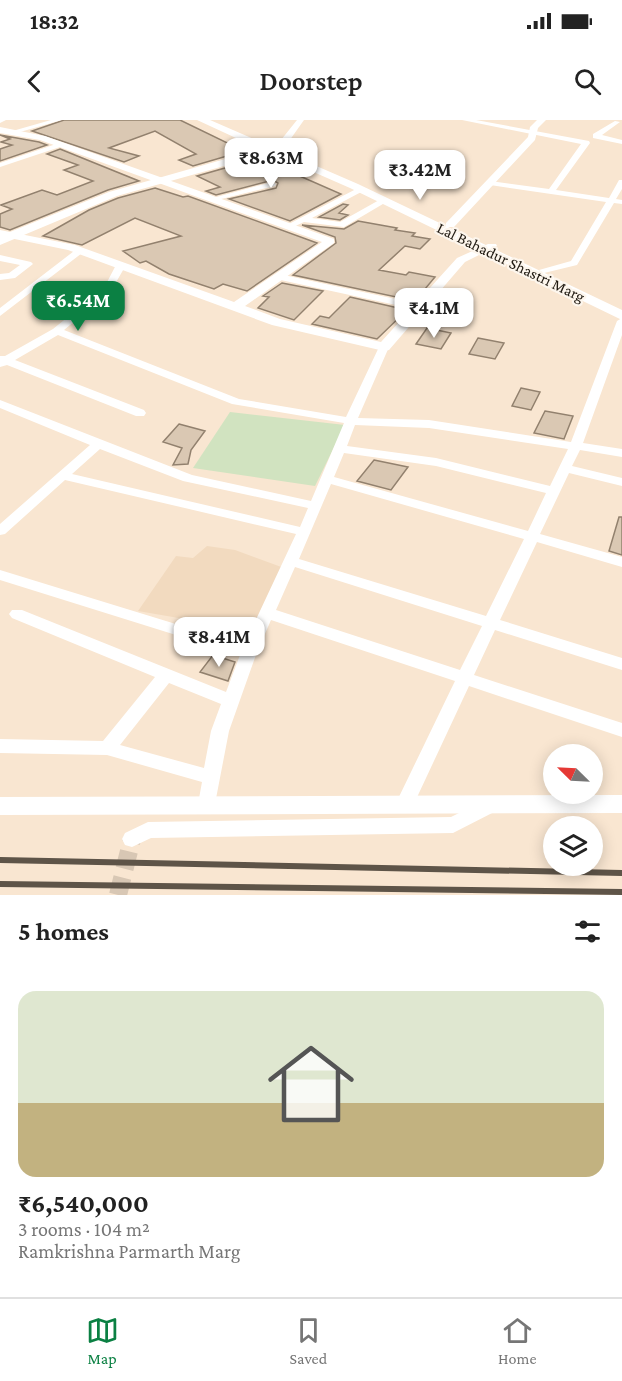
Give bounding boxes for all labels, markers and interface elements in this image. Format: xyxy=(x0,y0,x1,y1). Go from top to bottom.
text: 18:32 xyxy=(30,9,79,34)
icon: back xyxy=(18,65,51,98)
icon: search xyxy=(571,65,604,98)
text: Doorstep xyxy=(260,66,363,96)
pin: ₹8.63M xyxy=(222,138,320,189)
text: ₹8.63M xyxy=(239,146,303,168)
pin: ₹3.42M xyxy=(371,150,469,201)
text: ₹3.42M xyxy=(388,158,452,180)
street label: Lal Bahadur Shastri Marg xyxy=(434,219,588,306)
pin: ₹6.54M xyxy=(29,281,127,332)
pin: ₹4.1M xyxy=(392,288,476,339)
text: ₹6.54M xyxy=(46,289,110,311)
text: ₹4.1M xyxy=(408,296,460,318)
pin: ₹8.41M xyxy=(170,617,268,668)
text: ₹8.41M xyxy=(188,625,250,647)
north arrow xyxy=(543,744,603,804)
map controls xyxy=(543,744,603,876)
button: layers xyxy=(543,816,603,876)
icon: filters xyxy=(571,915,604,948)
text: 5 homes xyxy=(18,917,109,946)
icon: home xyxy=(257,1030,365,1138)
text: ₹6,540,000 xyxy=(18,1189,149,1218)
text: 3 rooms · 104 m² xyxy=(18,1218,150,1240)
text: Ramkrishna Parmarth Marg xyxy=(18,1240,240,1262)
tab: Map xyxy=(86,1314,119,1367)
tab: Saved xyxy=(290,1314,327,1367)
tab: Home xyxy=(498,1314,536,1367)

